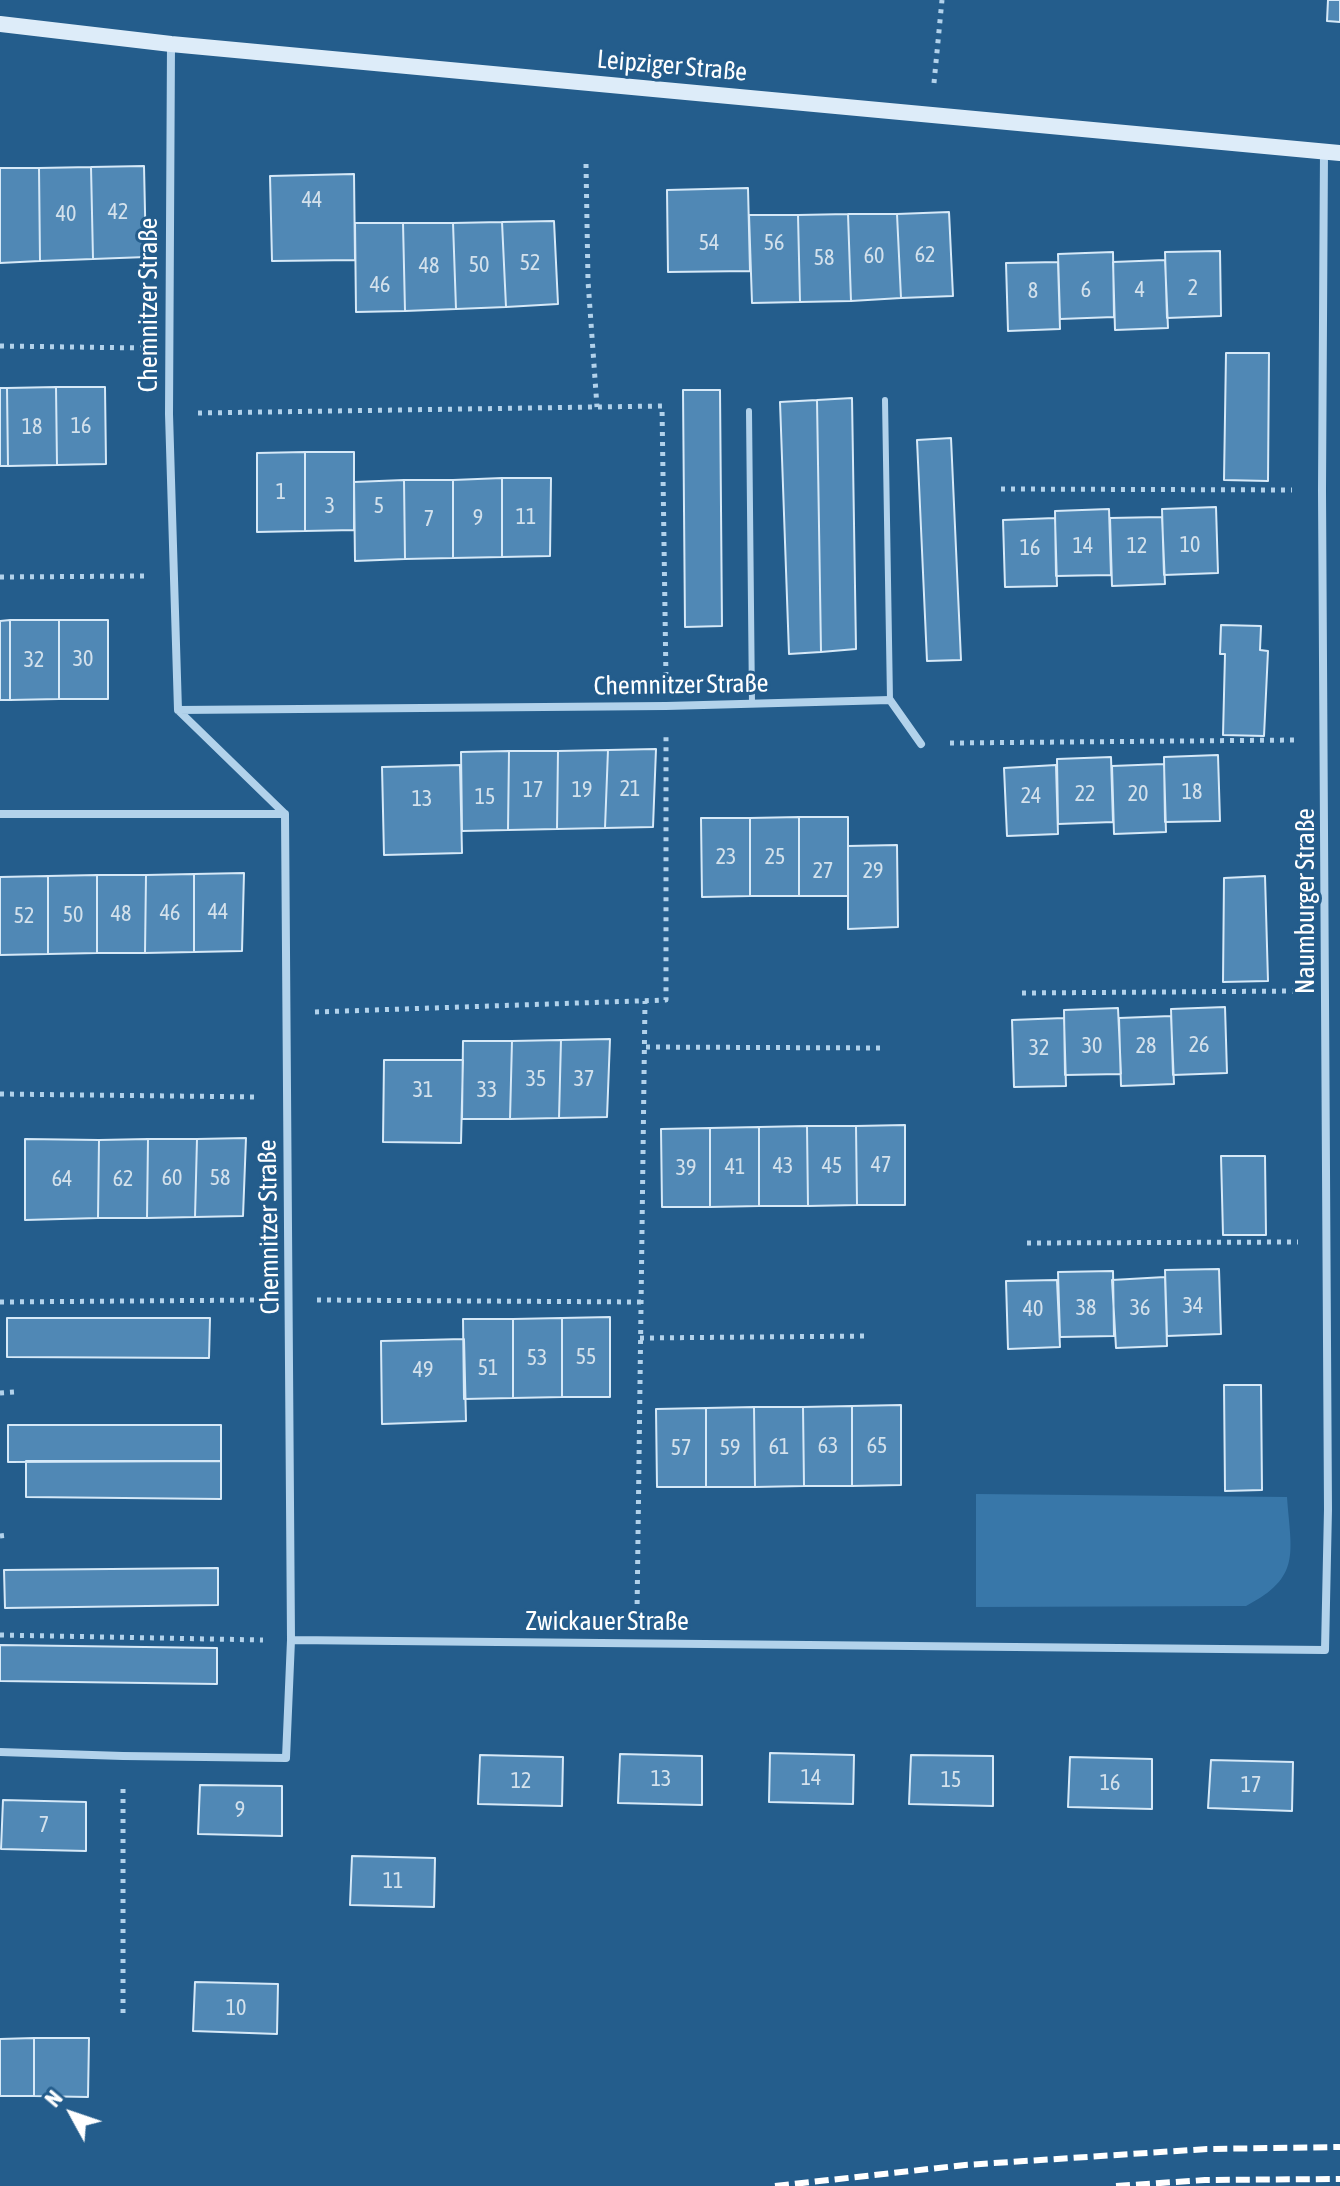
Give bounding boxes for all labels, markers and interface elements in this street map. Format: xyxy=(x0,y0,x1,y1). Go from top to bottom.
street label: Leipziger Straße xyxy=(596,44,748,88)
house number: 44 xyxy=(302,187,322,213)
house number: 42 xyxy=(108,199,128,225)
house number: 40 xyxy=(56,201,76,227)
street label: Chemnitzer Straße xyxy=(133,218,165,392)
house number: 54 xyxy=(699,230,719,256)
house number: 56 xyxy=(764,230,784,256)
house number: 62 xyxy=(915,242,935,268)
house number: 60 xyxy=(864,243,884,269)
house number: 58 xyxy=(814,245,834,271)
house number: 52 xyxy=(520,250,540,276)
house number: 50 xyxy=(469,252,489,278)
house number: 48 xyxy=(419,253,439,279)
house number: 46 xyxy=(370,272,390,298)
house number: 2 xyxy=(1188,275,1198,301)
house number: 6 xyxy=(1081,277,1091,303)
house number: 4 xyxy=(1135,277,1145,303)
house number: 8 xyxy=(1028,278,1038,304)
house number: 16 xyxy=(71,413,91,439)
house number: 18 xyxy=(22,414,42,440)
house number: 1 xyxy=(276,479,286,505)
house number: 3 xyxy=(325,493,335,519)
house number: 5 xyxy=(374,493,384,519)
house number: 11 xyxy=(516,504,536,530)
house number: 9 xyxy=(473,505,483,531)
house number: 7 xyxy=(424,506,434,532)
house number: 10 xyxy=(1180,532,1200,558)
house number: 14 xyxy=(1073,533,1093,559)
house number: 12 xyxy=(1127,533,1147,559)
house number: 16 xyxy=(1020,535,1040,561)
house number: 30 xyxy=(73,646,93,672)
house number: 32 xyxy=(24,647,44,673)
street label: Chemnitzer Straße xyxy=(593,668,769,702)
house number: 21 xyxy=(620,776,640,802)
house number: 17 xyxy=(523,777,543,803)
house number: 19 xyxy=(572,777,592,803)
house number: 18 xyxy=(1182,779,1202,805)
house number: 22 xyxy=(1075,781,1095,807)
house number: 20 xyxy=(1128,781,1148,807)
house number: 24 xyxy=(1021,783,1041,809)
house number: 15 xyxy=(475,784,495,810)
house number: 13 xyxy=(412,786,432,812)
street label: Naumburger Straße xyxy=(1290,808,1322,994)
house number: 23 xyxy=(716,844,736,870)
house number: 25 xyxy=(765,844,785,870)
house number: 27 xyxy=(813,858,833,884)
house number: 29 xyxy=(863,858,883,884)
house number: 44 xyxy=(208,899,228,925)
house number: 46 xyxy=(160,900,180,926)
house number: 48 xyxy=(111,901,131,927)
house number: 50 xyxy=(63,902,83,928)
house number: 52 xyxy=(14,903,34,929)
house number: 26 xyxy=(1189,1032,1209,1058)
house number: 30 xyxy=(1082,1033,1102,1059)
house number: 28 xyxy=(1136,1033,1156,1059)
house number: 32 xyxy=(1029,1035,1049,1061)
house number: 35 xyxy=(526,1066,546,1092)
house number: 37 xyxy=(574,1066,594,1092)
house number: 31 xyxy=(413,1077,433,1103)
house number: 33 xyxy=(477,1077,497,1103)
street label: Chemnitzer Straße xyxy=(252,1139,286,1315)
house number: 47 xyxy=(871,1152,891,1178)
house number: 43 xyxy=(773,1153,793,1179)
house number: 45 xyxy=(822,1153,842,1179)
house number: 41 xyxy=(725,1154,745,1180)
house number: 39 xyxy=(676,1155,696,1181)
house number: 60 xyxy=(162,1165,182,1191)
house number: 58 xyxy=(210,1165,230,1191)
house number: 64 xyxy=(52,1166,72,1192)
house number: 62 xyxy=(113,1166,133,1192)
house number: 34 xyxy=(1183,1293,1203,1319)
house number: 38 xyxy=(1076,1295,1096,1321)
house number: 36 xyxy=(1130,1295,1150,1321)
house number: 40 xyxy=(1023,1296,1043,1322)
house number: 55 xyxy=(576,1344,596,1370)
house number: 53 xyxy=(527,1345,547,1371)
house number: 51 xyxy=(478,1355,498,1381)
house number: 49 xyxy=(413,1357,433,1383)
house number: 63 xyxy=(818,1433,838,1459)
house number: 65 xyxy=(867,1433,887,1459)
house number: 61 xyxy=(769,1434,789,1460)
house number: 57 xyxy=(671,1435,691,1461)
house number: 59 xyxy=(720,1435,740,1461)
street label: Zwickauer Straße xyxy=(525,1606,689,1638)
house number: 14 xyxy=(801,1765,821,1791)
house number: 13 xyxy=(651,1766,671,1792)
house number: 15 xyxy=(941,1767,961,1793)
house number: 12 xyxy=(511,1768,531,1794)
house number: 16 xyxy=(1100,1770,1120,1796)
house number: 17 xyxy=(1241,1772,1261,1798)
house number: 9 xyxy=(235,1797,245,1823)
house number: 7 xyxy=(39,1812,49,1838)
house number: 11 xyxy=(383,1868,403,1894)
house number: 10 xyxy=(226,1995,246,2021)
north arrow xyxy=(32,2074,112,2154)
text: N xyxy=(39,2085,68,2112)

